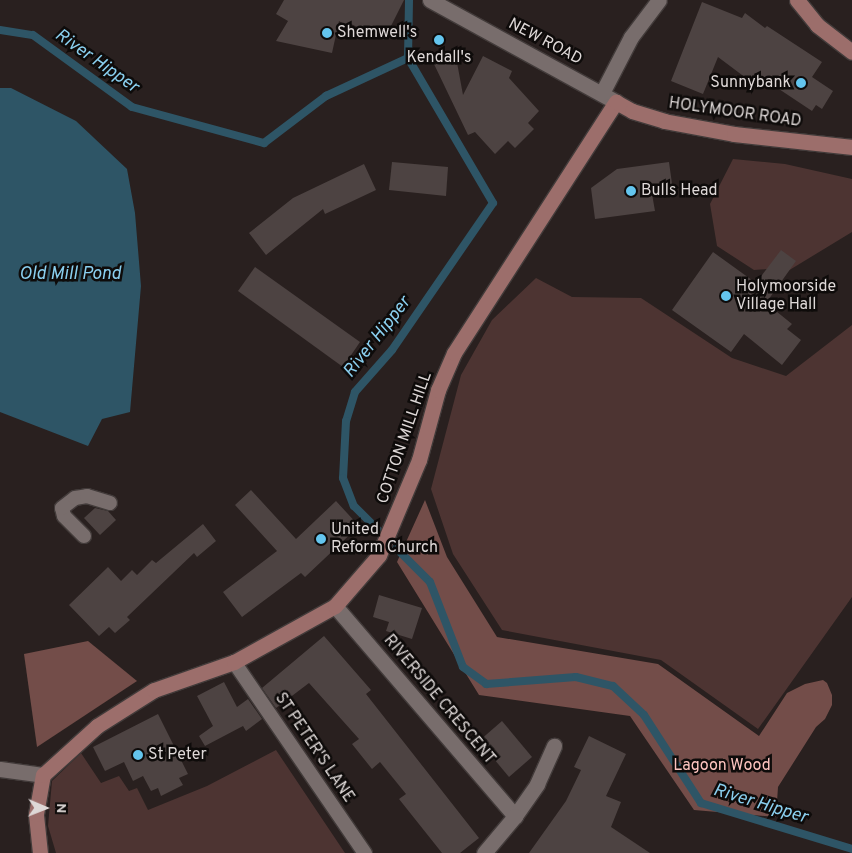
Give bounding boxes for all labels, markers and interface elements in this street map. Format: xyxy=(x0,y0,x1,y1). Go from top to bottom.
street label: NEW ROAD xyxy=(505,15,585,69)
place label: Shemwell's xyxy=(337,23,417,43)
water label: River Hipper xyxy=(50,25,142,99)
marker: Shemwell's xyxy=(321,27,333,39)
marker: Kendall's xyxy=(433,34,445,46)
place label: Kendall's xyxy=(407,48,471,68)
place label: Sunnybank xyxy=(710,73,791,93)
marker: Sunnybank xyxy=(795,77,807,89)
street label: HOLYMOOR ROAD xyxy=(667,94,803,132)
place label: Bulls Head xyxy=(641,181,718,201)
marker: Bulls Head xyxy=(625,185,637,197)
water label: Old Mill Pond xyxy=(19,264,121,286)
place label: Holymoorside Village Hall xyxy=(736,277,836,315)
marker: Holymoorside Village Hall xyxy=(720,290,732,302)
water label: River Hipper xyxy=(340,293,416,383)
street label: COTTON MILL HILL xyxy=(373,370,437,506)
place label: United Reform Church xyxy=(331,520,438,558)
marker: United Reform Church xyxy=(315,533,327,545)
street label: RIVERSIDE CRESCENT xyxy=(379,631,499,769)
street label: ST PETER'S LANE xyxy=(270,689,358,807)
place label: St Peter xyxy=(148,745,207,765)
marker: St Peter xyxy=(132,749,144,761)
park label: Lagoon Wood xyxy=(673,756,771,776)
water label: River Hipper xyxy=(710,780,810,830)
north arrow xyxy=(20,783,70,833)
text: N xyxy=(52,803,69,813)

